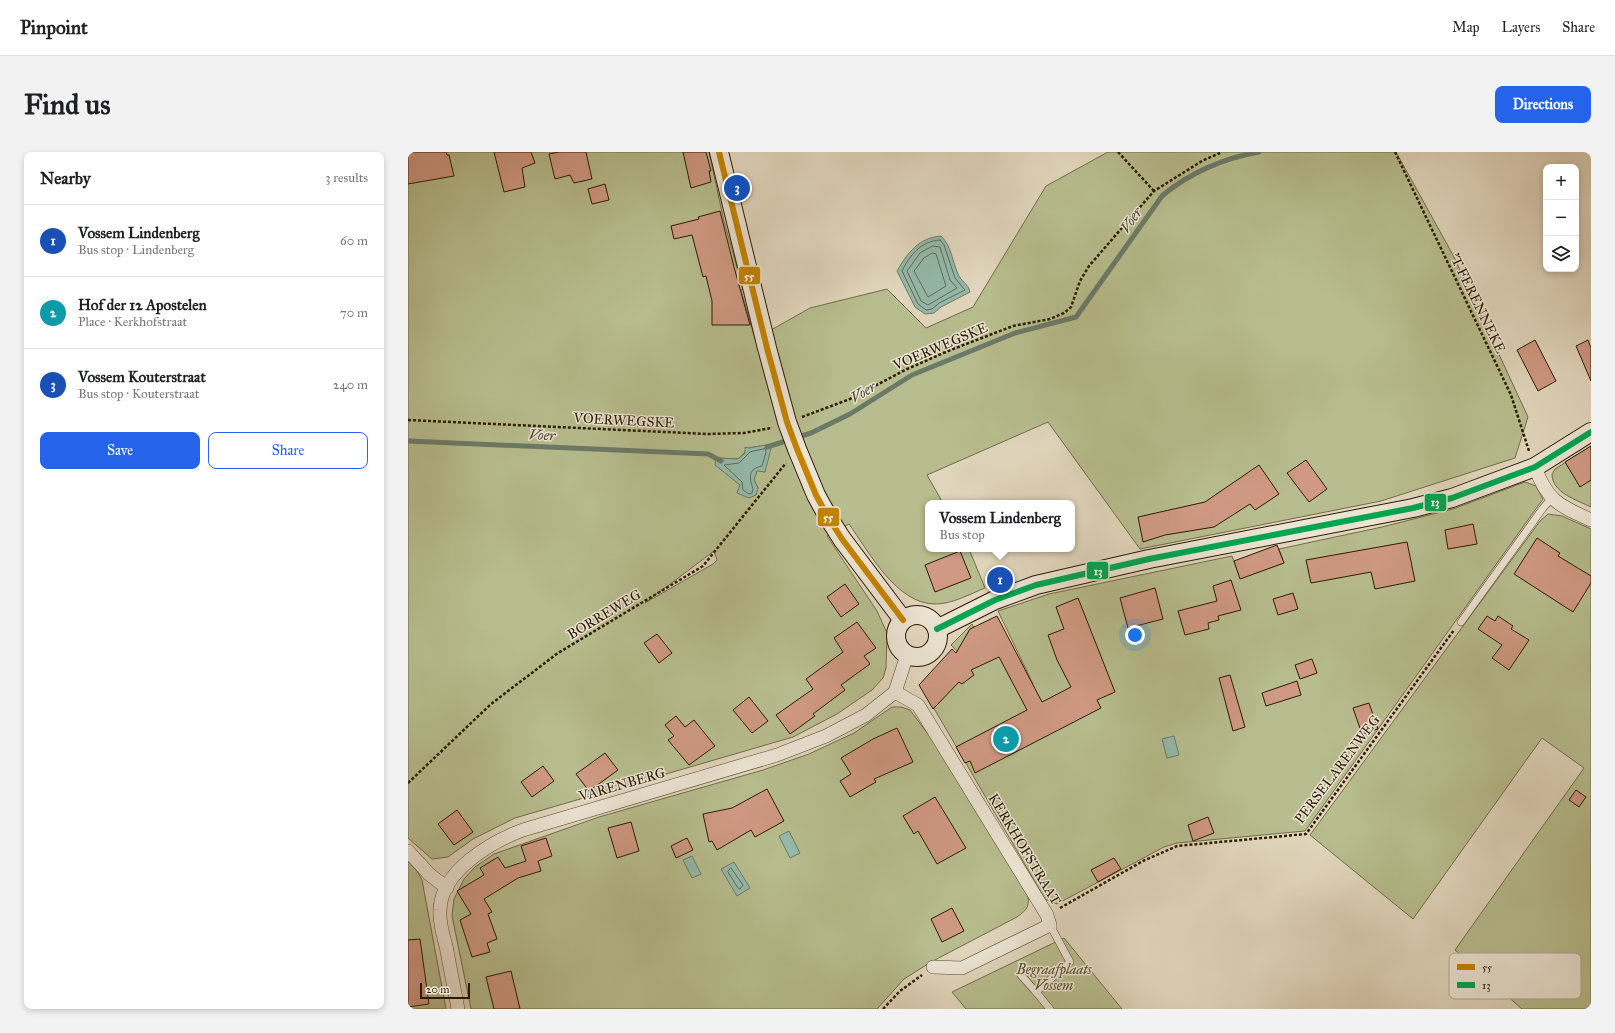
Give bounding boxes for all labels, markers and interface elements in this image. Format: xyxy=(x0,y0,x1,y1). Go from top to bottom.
text: Pinpoint xyxy=(20,16,88,39)
text: Map xyxy=(1452,19,1480,36)
text: Layers xyxy=(1502,19,1540,36)
text: Share xyxy=(1562,19,1595,36)
button: Directions xyxy=(1495,86,1591,123)
text: Find us xyxy=(24,87,110,122)
map controls xyxy=(1543,164,1579,272)
button: + xyxy=(1543,164,1579,200)
text: Nearby xyxy=(40,168,91,189)
text: 3 results xyxy=(325,170,368,186)
pin: 3 xyxy=(724,173,750,203)
button: − xyxy=(1543,200,1579,236)
water label: Voer xyxy=(1116,203,1147,236)
text: Vossem Lindenberg xyxy=(78,224,199,242)
text: 1 xyxy=(50,233,56,249)
text: 60 m xyxy=(340,233,368,249)
button: layers xyxy=(1543,236,1579,272)
text: Bus stop · Lindenberg xyxy=(78,242,194,258)
street label: 'T FERENNEKE xyxy=(1446,251,1509,356)
line badge: 55 xyxy=(738,266,761,285)
text: 55 xyxy=(744,270,755,283)
text: Hof der 12 Apostelen xyxy=(78,296,207,314)
text: 2 xyxy=(50,305,56,321)
text: 70 m xyxy=(340,305,368,321)
text: Place · Kerkhofstraat xyxy=(78,314,187,330)
street label: VOERWEGSKE xyxy=(890,319,990,374)
text: Vossem Kouterstraat xyxy=(78,368,206,386)
text: 3 xyxy=(50,377,56,393)
text: 240 m xyxy=(333,377,368,393)
water label: Voer xyxy=(847,377,880,407)
text: Bus stop · Kouterstraat xyxy=(78,386,199,402)
street label: VOERWEGSKE xyxy=(572,409,675,432)
water label: Voer xyxy=(528,426,556,444)
button: Save xyxy=(40,432,200,469)
button: Share xyxy=(208,432,368,469)
line badge: 13 xyxy=(1424,493,1447,512)
text: 13 xyxy=(1431,496,1439,510)
popup xyxy=(925,500,1075,552)
line badge: 55 xyxy=(817,507,840,527)
text: Vossem Lindenberg xyxy=(939,509,1061,527)
text: 55 xyxy=(823,511,834,524)
text: Bus stop xyxy=(939,527,985,543)
line badge: 13 xyxy=(1086,561,1109,580)
pin: 1 xyxy=(987,565,1013,595)
text: 13 xyxy=(1094,565,1102,579)
street label: BORREWEG xyxy=(564,586,644,643)
your location xyxy=(1125,625,1145,645)
street label: PERSELARENWEG xyxy=(1291,712,1384,827)
pin: 2 xyxy=(993,724,1019,754)
street label: VARENBERG xyxy=(576,764,667,805)
street label: KERKHOFSTRAAT xyxy=(985,790,1065,908)
legend xyxy=(1449,953,1581,999)
park label: Begraafplaats Vossem xyxy=(1015,961,1092,994)
text: 55 xyxy=(1482,961,1492,974)
text: 13 xyxy=(1482,979,1491,992)
scale bar xyxy=(420,981,470,1000)
text: 20 m xyxy=(426,983,449,996)

